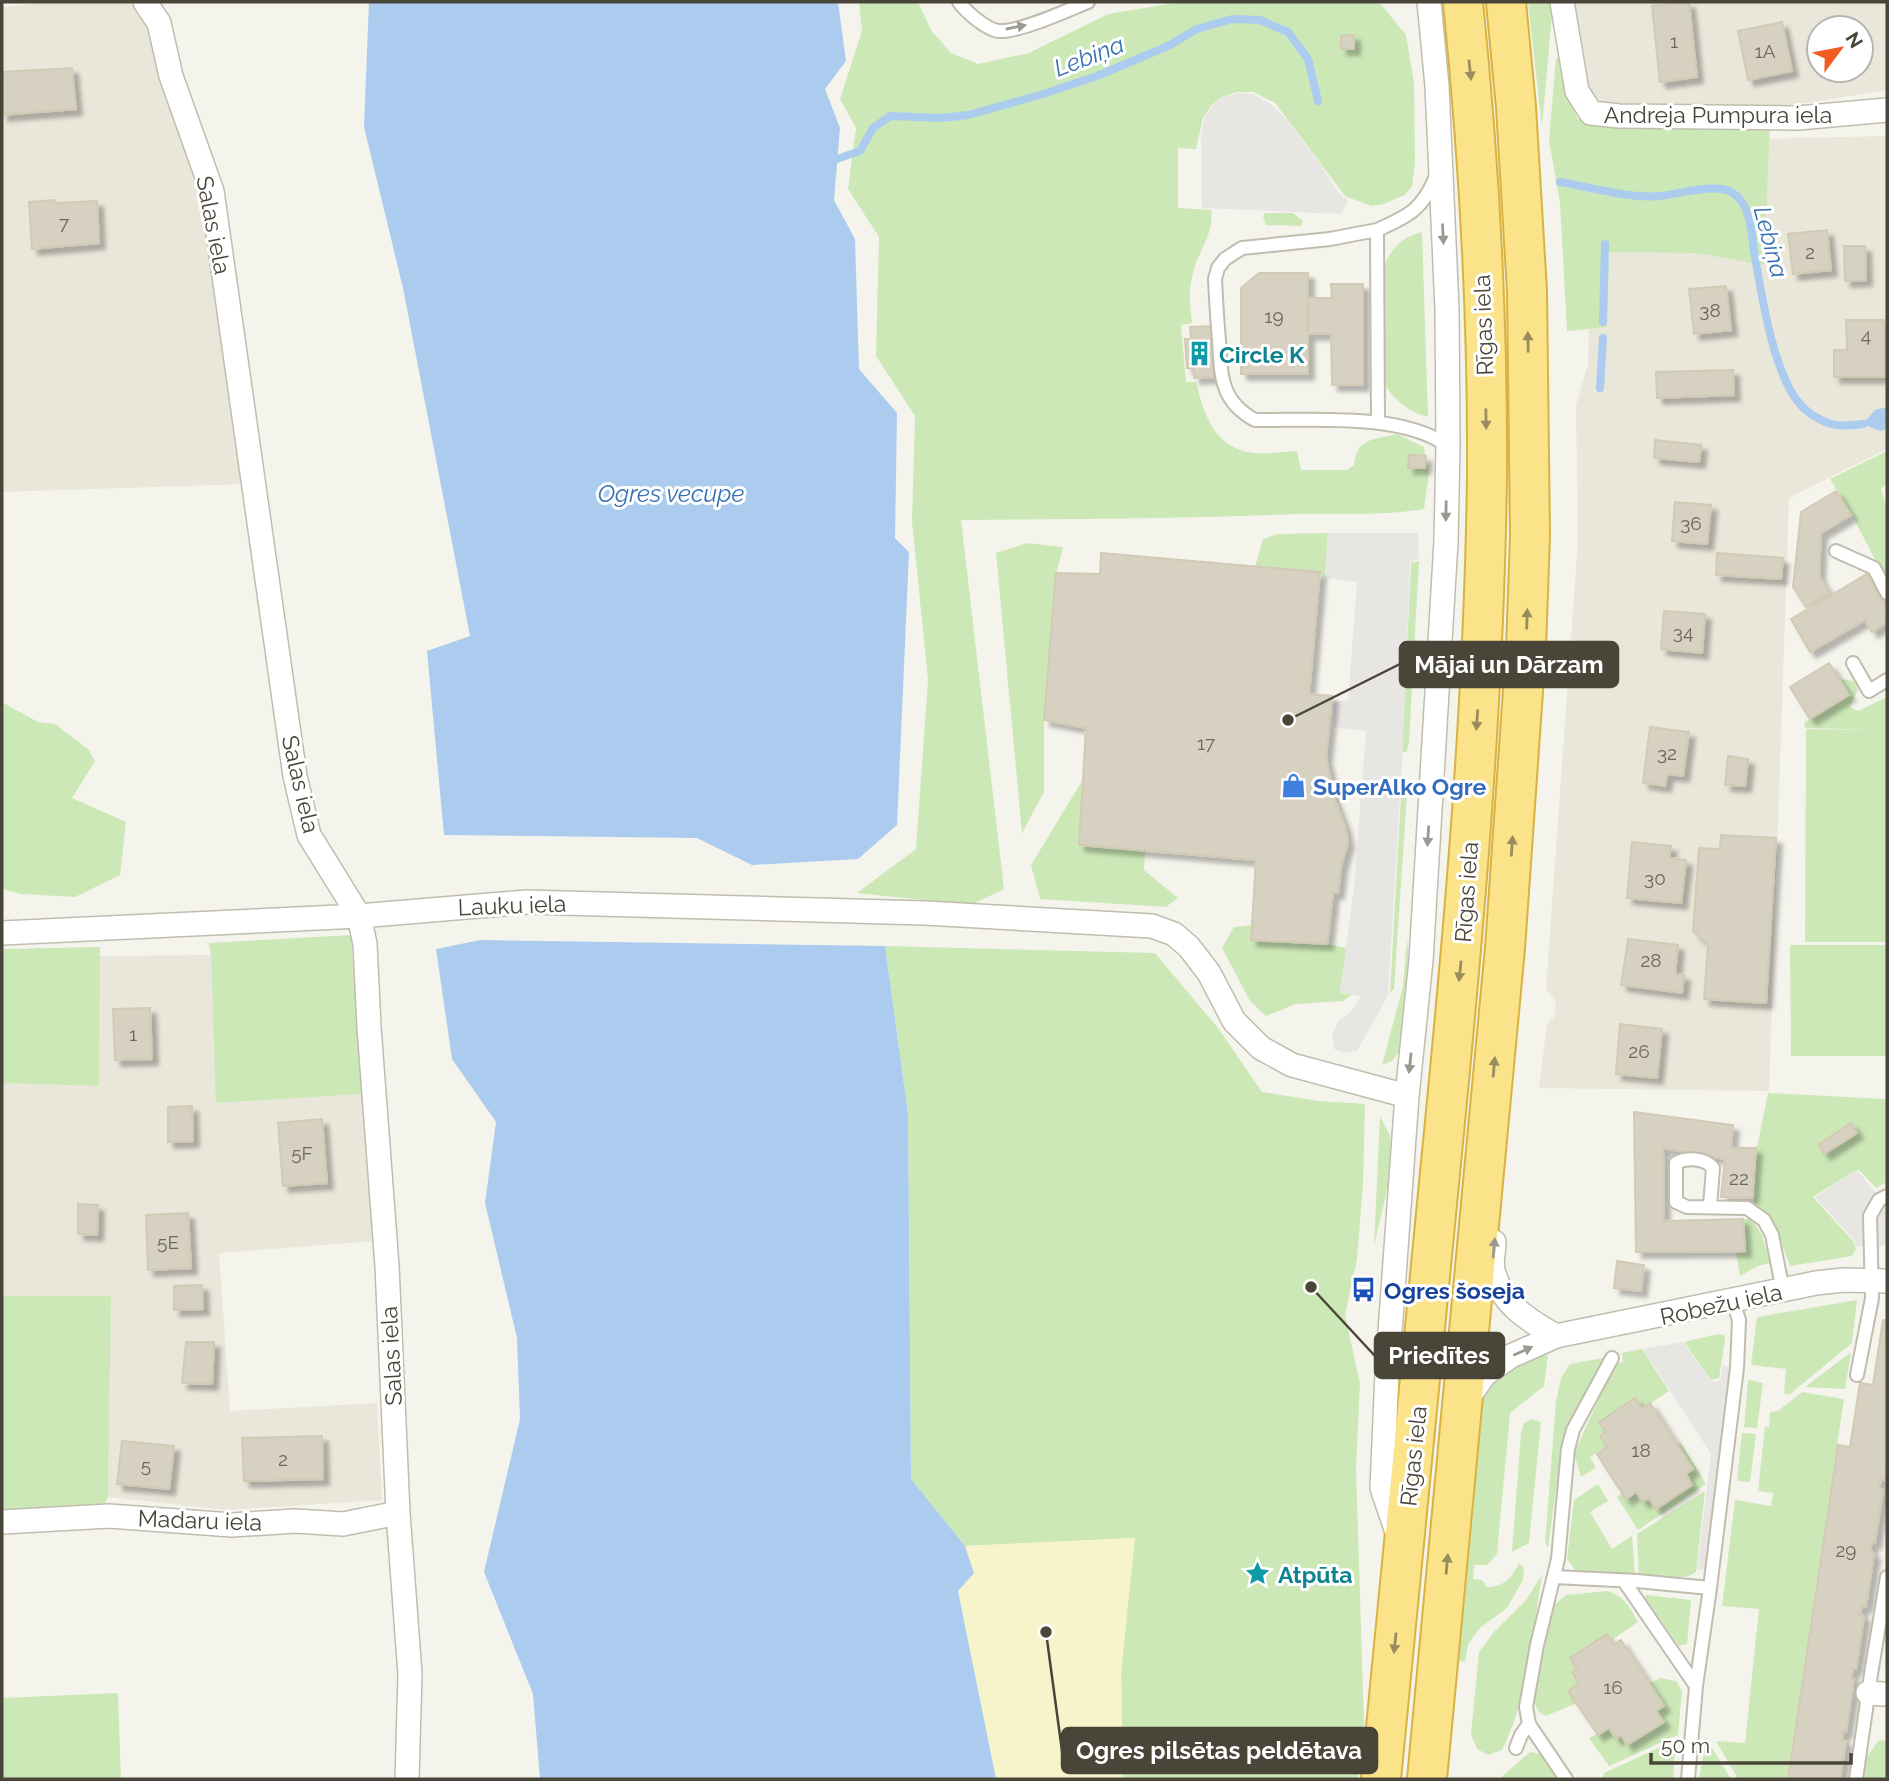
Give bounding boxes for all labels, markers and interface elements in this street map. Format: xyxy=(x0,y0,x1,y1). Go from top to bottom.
north arrow xyxy=(1805,14,1875,84)
one-way arrow xyxy=(1005,22,1027,33)
text: N xyxy=(1841,28,1868,52)
water label: Lebiņa xyxy=(1050,29,1128,83)
house number: 1 xyxy=(1670,30,1678,52)
house number: 1A xyxy=(1755,40,1776,62)
one-way arrow xyxy=(1464,59,1475,81)
street label: Andreja Pumpura iela xyxy=(1604,101,1832,128)
street label: Salas iela xyxy=(191,174,237,276)
water label: Lebiņa xyxy=(1748,203,1794,281)
house number: 7 xyxy=(59,212,69,234)
one-way arrow xyxy=(1438,224,1449,246)
house number: 2 xyxy=(1805,241,1815,263)
street label: Rīgas iela xyxy=(1468,274,1498,376)
house number: 38 xyxy=(1699,299,1721,321)
house number: 19 xyxy=(1264,305,1284,327)
house number: 4 xyxy=(1861,324,1871,346)
one-way arrow xyxy=(1522,331,1533,353)
building icon: Circle K xyxy=(1185,340,1213,368)
place label: Circle K xyxy=(1219,341,1305,368)
one-way arrow xyxy=(1480,408,1491,430)
water label: Ogres vecupe xyxy=(598,479,744,508)
one-way arrow xyxy=(1441,500,1452,522)
house number: 36 xyxy=(1680,512,1702,534)
one-way arrow xyxy=(1521,608,1532,630)
house number: 34 xyxy=(1673,621,1693,643)
callout: Mājai un Dārzam xyxy=(1400,642,1618,687)
text: Mājai un Dārzam xyxy=(1414,650,1604,679)
one-way arrow xyxy=(1471,709,1482,731)
street label: Salas iela xyxy=(277,732,325,836)
house number: 17 xyxy=(1197,732,1215,754)
house number: 32 xyxy=(1657,742,1677,764)
shop icon: SuperAlko Ogre xyxy=(1279,772,1307,800)
place label: SuperAlko Ogre xyxy=(1313,773,1487,800)
one-way arrow xyxy=(1423,825,1434,847)
one-way arrow xyxy=(1507,835,1518,857)
street label: Rīgas iela xyxy=(1449,841,1483,943)
house number: 30 xyxy=(1644,867,1666,889)
street label: Lauku iela xyxy=(457,890,567,920)
house number: 28 xyxy=(1640,949,1662,971)
one-way arrow xyxy=(1454,961,1465,983)
house number: 1 xyxy=(129,1023,137,1045)
house number: 26 xyxy=(1628,1040,1650,1062)
one-way arrow xyxy=(1404,1052,1415,1074)
one-way arrow xyxy=(1489,1056,1500,1078)
house number: 5F xyxy=(291,1142,313,1164)
house number: 22 xyxy=(1729,1167,1749,1189)
house number: 5E xyxy=(157,1231,179,1253)
one-way arrow xyxy=(1489,1237,1500,1259)
bus stop icon: Ogres šoseja xyxy=(1350,1276,1378,1304)
place label: Ogres šoseja xyxy=(1384,1277,1525,1304)
street label: Robežu iela xyxy=(1658,1278,1784,1330)
street label: Salas iela xyxy=(375,1306,407,1406)
callout: Priedītes xyxy=(1375,1333,1504,1378)
text: Priedītes xyxy=(1388,1341,1490,1370)
one-way arrow xyxy=(1513,1345,1534,1356)
street label: Rīgas iela xyxy=(1394,1404,1432,1508)
house number: 18 xyxy=(1631,1439,1651,1461)
house number: 2 xyxy=(278,1448,288,1470)
house number: 5 xyxy=(141,1454,151,1476)
street label: Madaru iela xyxy=(137,1504,263,1536)
house number: 29 xyxy=(1835,1539,1857,1561)
one-way arrow xyxy=(1442,1552,1453,1574)
place icon: Atpūta xyxy=(1244,1560,1272,1588)
place label: Atpūta xyxy=(1278,1561,1352,1588)
one-way arrow xyxy=(1389,1632,1400,1654)
house number: 16 xyxy=(1603,1676,1623,1698)
scale bar xyxy=(1651,1722,1850,1766)
callout: Ogres pilsētas peldētava xyxy=(1062,1728,1377,1773)
text: 50 m xyxy=(1661,1733,1710,1758)
text: Ogres pilsētas peldētava xyxy=(1076,1736,1362,1765)

